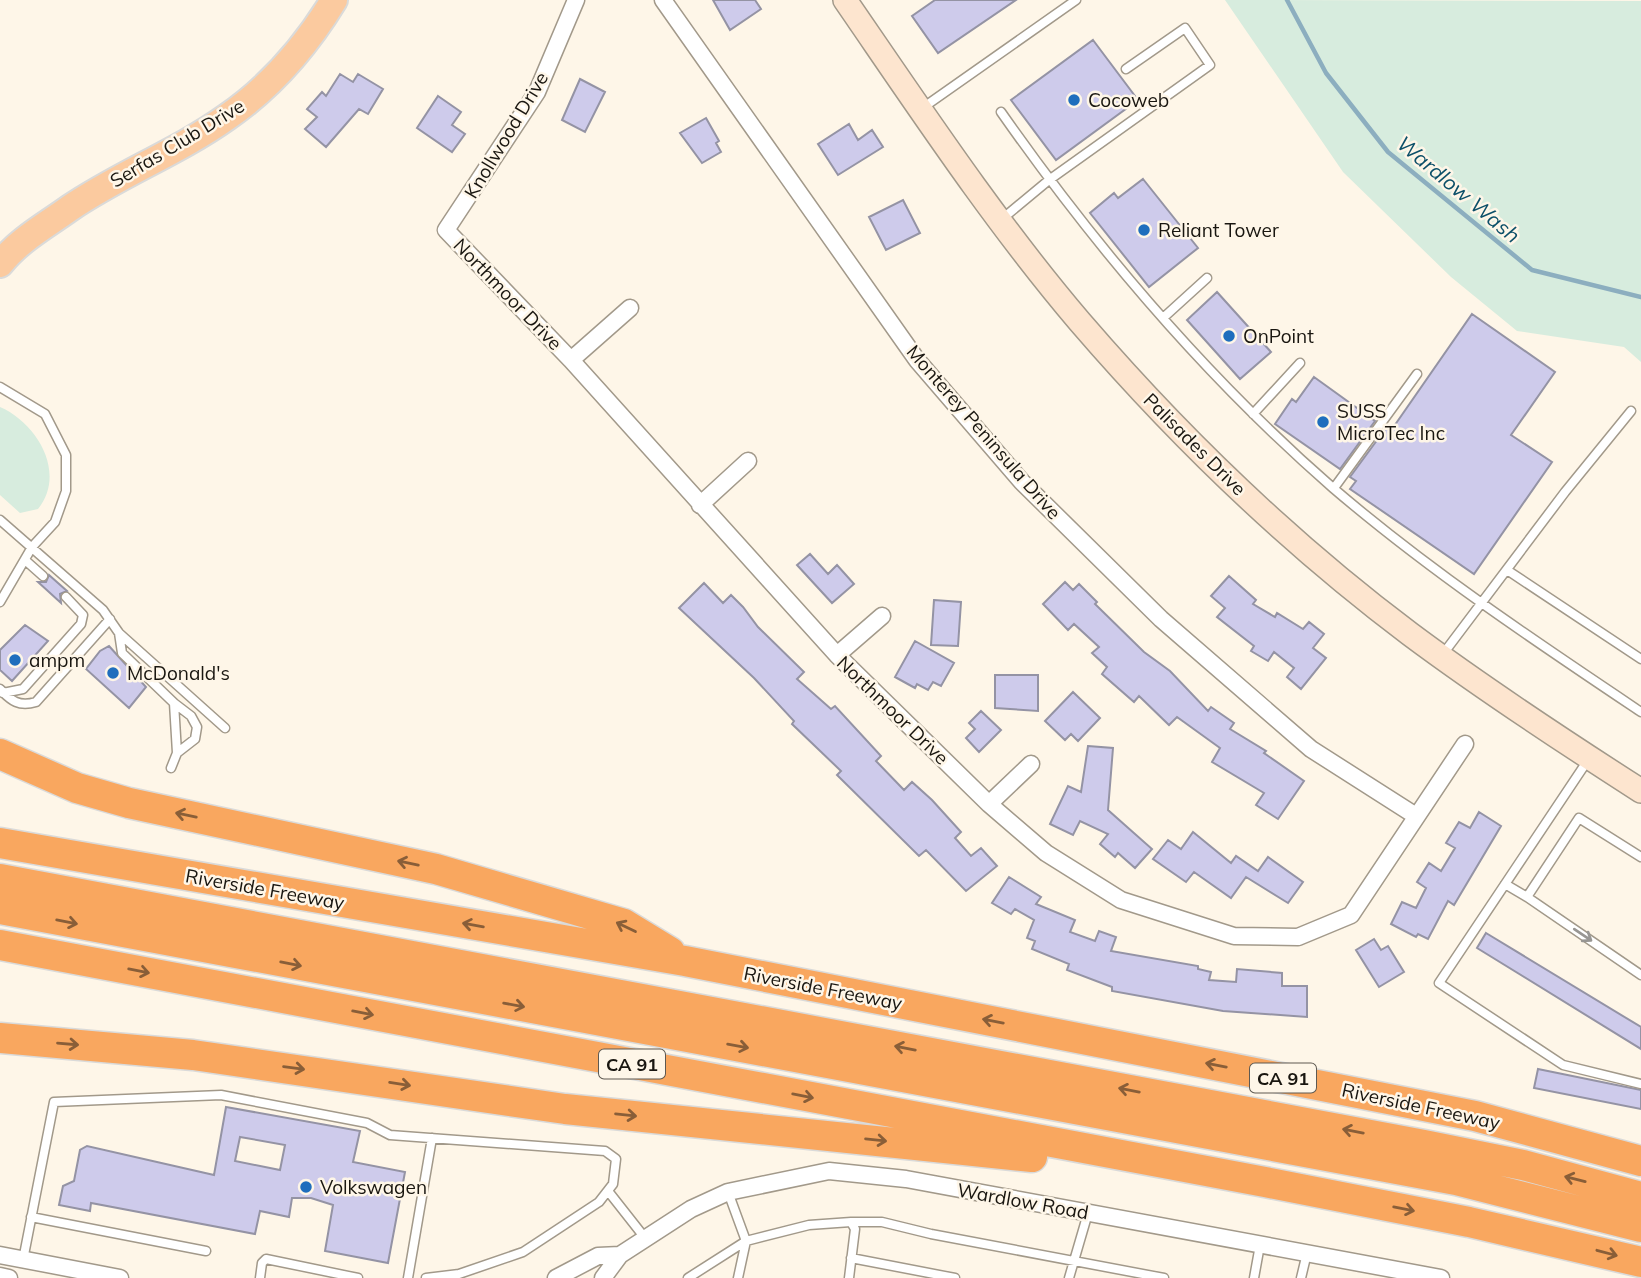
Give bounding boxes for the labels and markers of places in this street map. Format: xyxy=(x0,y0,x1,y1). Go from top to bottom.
place label: Cocoweb xyxy=(1088,88,1169,112)
marker: Cocoweb xyxy=(1066,92,1082,108)
place label: Reliant Tower xyxy=(1158,218,1279,242)
marker: Reliant Tower xyxy=(1136,222,1152,238)
place label: OnPoint xyxy=(1243,324,1314,348)
marker: OnPoint xyxy=(1221,328,1237,344)
place label: SUSS MicroTec Inc xyxy=(1337,399,1445,445)
marker: SUSS MicroTec Inc xyxy=(1315,414,1331,430)
place label: ampm xyxy=(29,648,85,672)
marker: ampm xyxy=(7,652,23,668)
place label: McDonald's xyxy=(127,661,230,685)
marker: McDonald's xyxy=(105,665,121,681)
place label: Volkswagen xyxy=(320,1175,427,1199)
marker: Volkswagen xyxy=(298,1179,314,1195)

